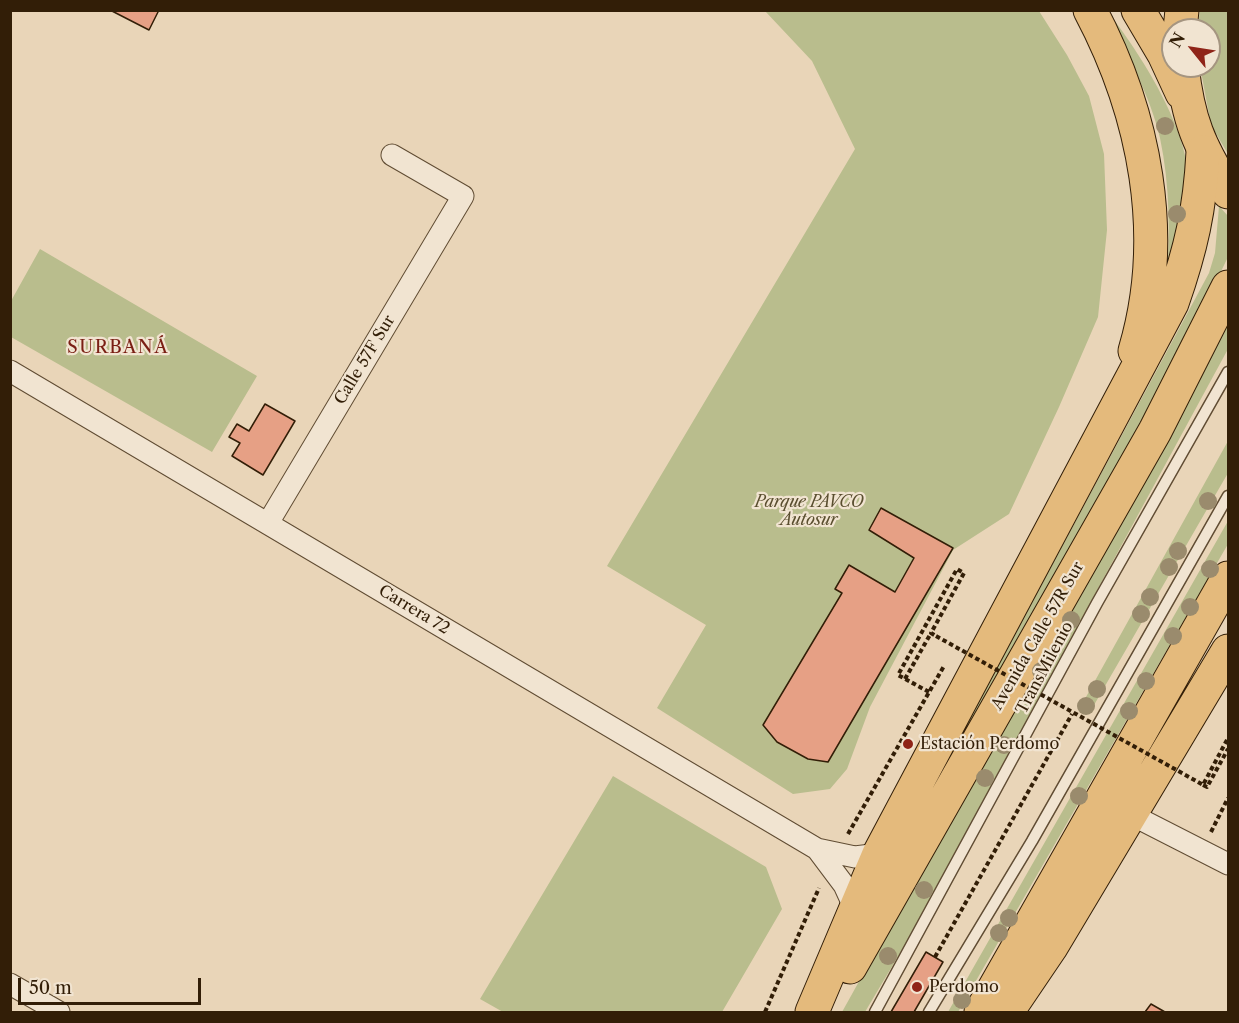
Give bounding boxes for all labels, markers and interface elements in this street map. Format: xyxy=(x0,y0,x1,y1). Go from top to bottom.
north arrow xyxy=(1161,18,1221,78)
text: N xyxy=(1165,29,1189,51)
street label: Calle 57F Sur xyxy=(331,312,399,408)
district label: SURBANÁ xyxy=(67,337,169,359)
park label: Parque PAVCO Autosur xyxy=(755,492,863,530)
street label: Avenida Calle 57R Sur xyxy=(988,559,1088,713)
street label: Carrera 72 xyxy=(375,581,453,639)
street label: TransMilenio xyxy=(1012,618,1078,718)
place label: Estación Perdomo xyxy=(920,734,1059,754)
marker: Estación Perdomo xyxy=(901,737,915,751)
scale bar xyxy=(21,966,204,1004)
text: 50 m xyxy=(29,977,72,999)
place label: Perdomo xyxy=(929,977,999,997)
marker: Perdomo xyxy=(910,980,924,994)

